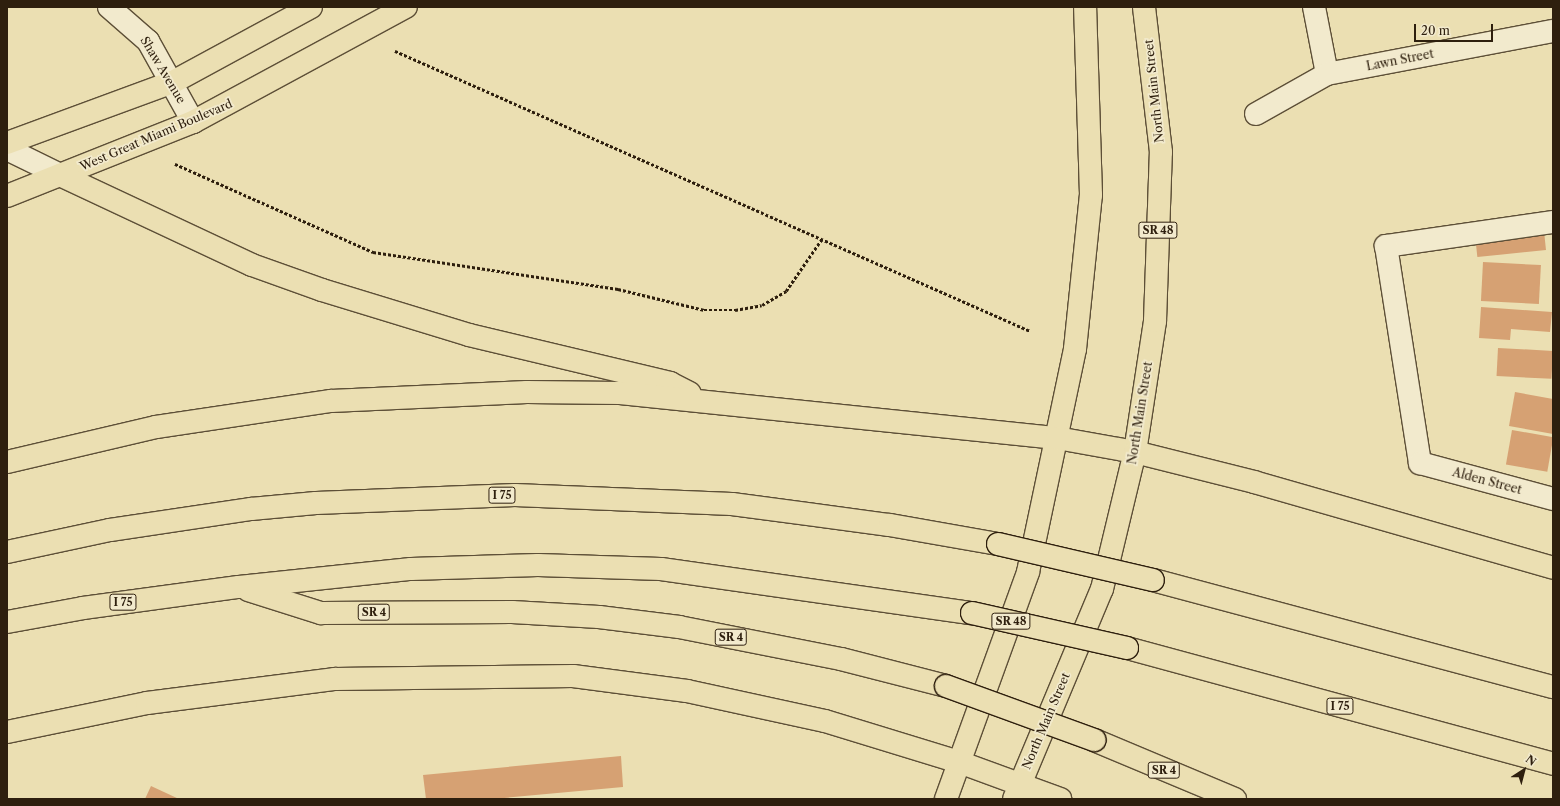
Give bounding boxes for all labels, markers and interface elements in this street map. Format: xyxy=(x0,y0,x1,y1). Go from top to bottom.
scale bar xyxy=(1416,16,1495,42)
text: 20 m xyxy=(1421,23,1450,38)
street label: Shaw Avenue xyxy=(137,34,189,106)
street label: North Main Street xyxy=(1141,39,1167,143)
street label: Lawn Street xyxy=(1365,46,1435,74)
street label: West Great Miami Boulevard xyxy=(77,96,235,174)
road number: SR 48 xyxy=(1138,221,1178,239)
street label: North Main Street xyxy=(1125,361,1155,465)
street label: Alden Street xyxy=(1451,465,1523,497)
road number: I 75 xyxy=(488,486,516,504)
road number: I 75 xyxy=(109,593,137,611)
road number: SR 4 xyxy=(357,603,391,621)
road number: SR 48 xyxy=(991,612,1031,630)
road number: SR 4 xyxy=(714,628,748,646)
street label: North Main Street xyxy=(1019,670,1073,772)
road number: I 75 xyxy=(1326,697,1354,715)
north arrow xyxy=(1504,750,1544,790)
text: N xyxy=(1523,752,1539,769)
road number: SR 4 xyxy=(1147,761,1181,779)

